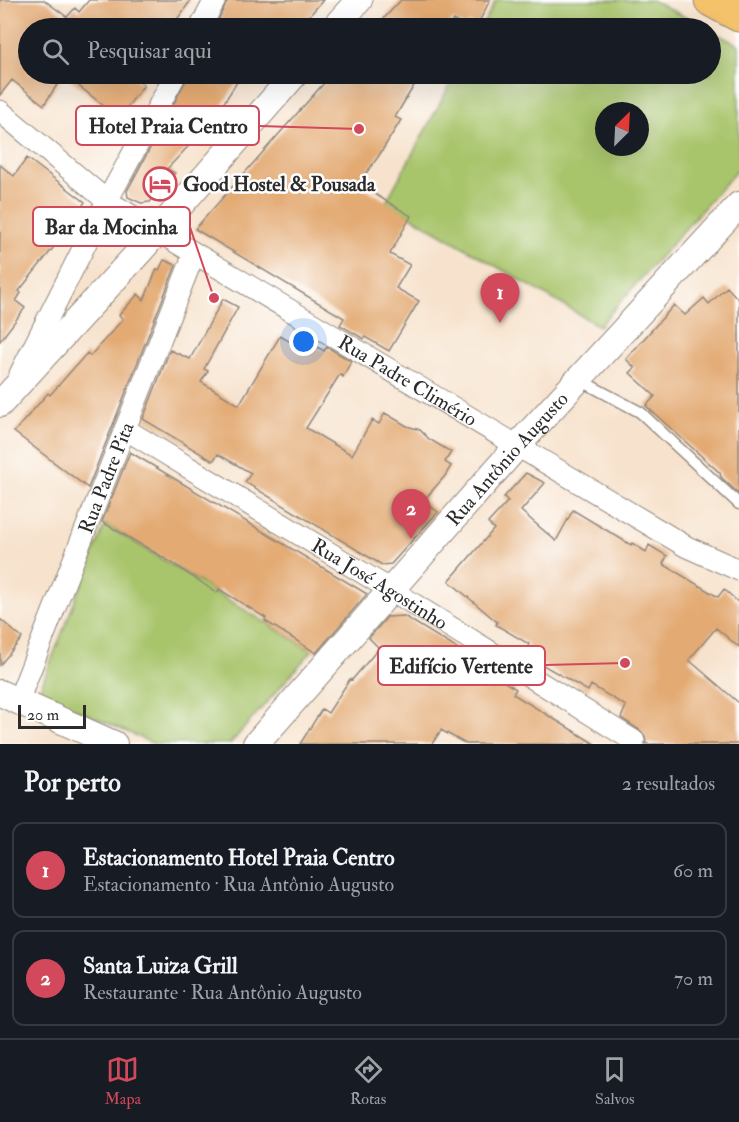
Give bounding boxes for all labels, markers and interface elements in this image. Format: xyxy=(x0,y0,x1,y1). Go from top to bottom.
search box xyxy=(18,18,721,84)
icon: search xyxy=(39,35,72,68)
text: Pesquisar aqui xyxy=(87,37,212,65)
north arrow xyxy=(595,102,649,156)
callout: Hotel Praia Centro xyxy=(76,106,259,145)
text: Hotel Praia Centro xyxy=(88,113,248,140)
hotel icon: Good Hostel & Pousada xyxy=(142,166,178,202)
place label: Good Hostel & Pousada xyxy=(183,172,376,197)
callout: Bar da Mocinha xyxy=(33,207,190,246)
text: Bar da Mocinha xyxy=(45,214,179,241)
pin: 1 xyxy=(480,274,520,323)
your location xyxy=(289,327,318,356)
street label: Rua Padre Climério xyxy=(333,330,481,432)
street label: Rua Antônio Augusto xyxy=(441,387,574,531)
street label: Rua Padre Pita xyxy=(73,418,140,537)
pin: 2 xyxy=(392,490,430,539)
street label: Rua José Agostinho xyxy=(307,533,452,635)
callout: Edifício Vertente xyxy=(378,646,545,685)
text: Edifício Vertente xyxy=(389,653,533,680)
scale bar xyxy=(18,702,86,730)
text: 20 m xyxy=(27,705,59,725)
text: Por perto xyxy=(24,767,121,799)
text: 2 resultados xyxy=(622,771,715,796)
text: Estacionamento Hotel Praia Centro xyxy=(83,844,395,872)
text: 1 xyxy=(42,858,49,883)
text: 60 m xyxy=(673,858,713,883)
text: Estacionamento · Rua Antônio Augusto xyxy=(83,872,394,897)
text: Santa Luiza Grill xyxy=(83,952,238,980)
text: 2 xyxy=(40,966,51,991)
text: 70 m xyxy=(674,966,713,991)
text: Restaurante · Rua Antônio Augusto xyxy=(83,980,362,1005)
tab: Mapa xyxy=(104,1053,141,1109)
tab: Rotas xyxy=(350,1053,386,1109)
tab: Salvos xyxy=(595,1053,635,1109)

